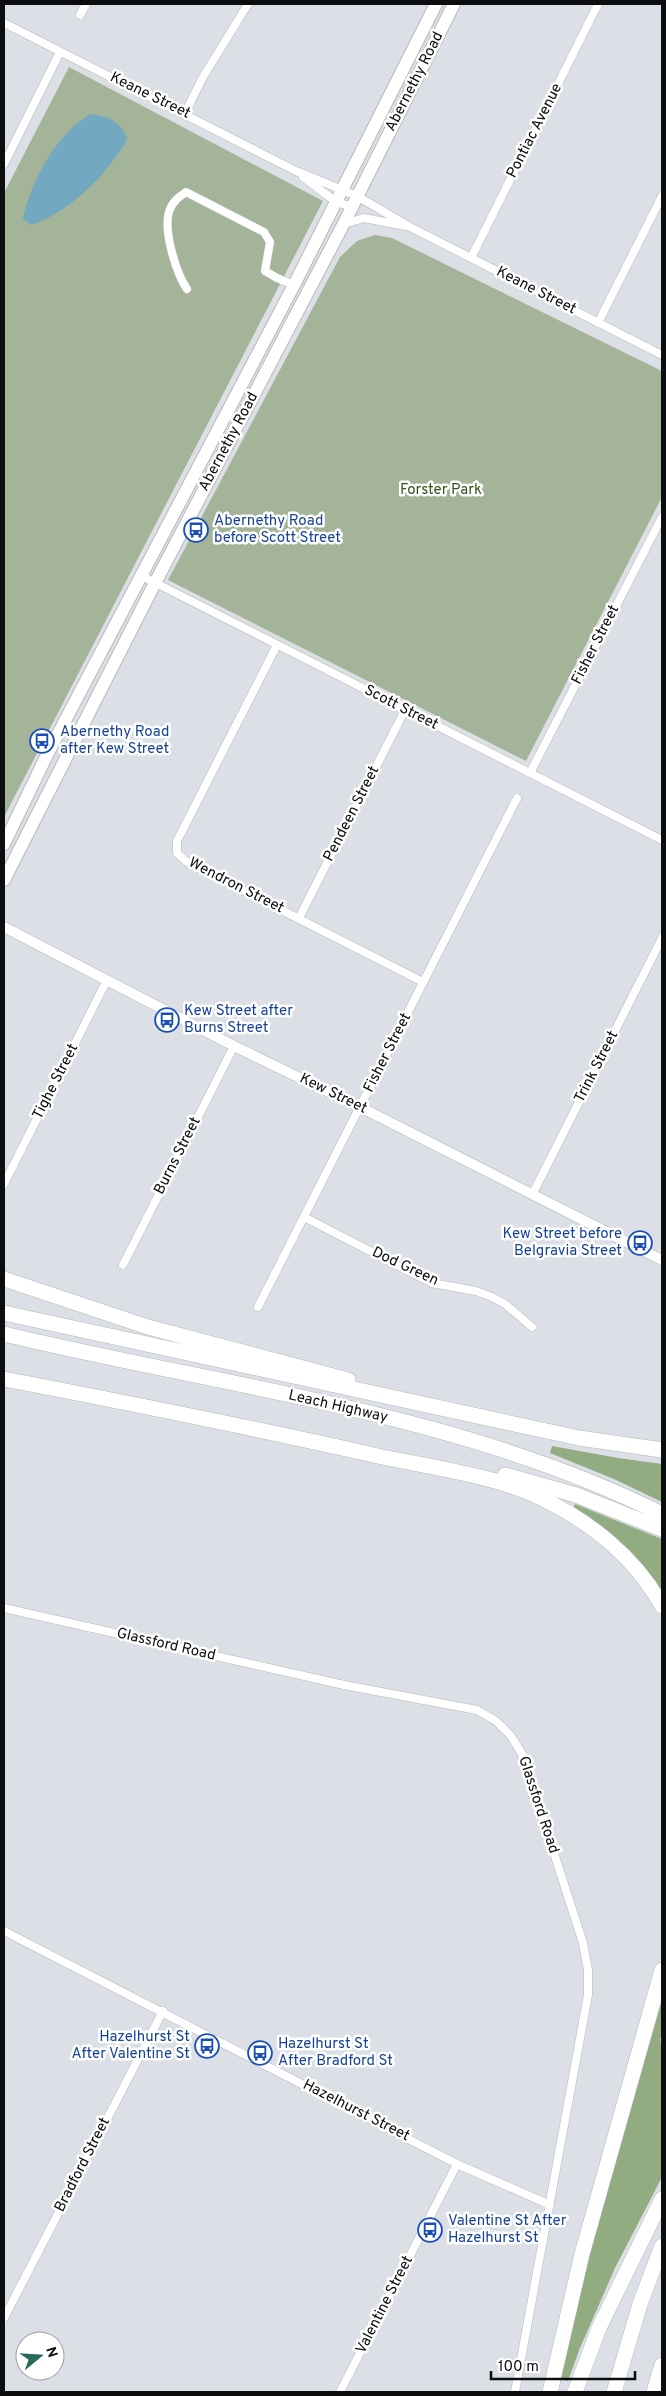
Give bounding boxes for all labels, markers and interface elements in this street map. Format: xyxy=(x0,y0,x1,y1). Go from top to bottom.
street label: Abernethy Road xyxy=(382,29,448,135)
street label: Keane Street xyxy=(107,68,193,124)
street label: Pontiac Avenue xyxy=(503,80,567,182)
street label: Keane Street xyxy=(493,263,579,319)
street label: Abernethy Road xyxy=(195,389,263,495)
park label: Forster Park xyxy=(400,481,482,500)
place label: Abernethy Road before Scott Street xyxy=(214,512,341,548)
bus stop icon: Abernethy Road before Scott Street xyxy=(183,517,209,543)
street label: Fisher Street xyxy=(568,602,624,688)
street label: Scott Street xyxy=(361,681,441,735)
place label: Abernethy Road after Kew Street xyxy=(60,723,169,759)
bus stop icon: Abernethy Road after Kew Street xyxy=(29,728,55,754)
street label: Pendeen Street xyxy=(320,763,384,865)
street label: Wendron Street xyxy=(185,854,287,918)
place label: Kew Street after Burns Street xyxy=(184,1002,293,1038)
bus stop icon: Kew Street after Burns Street xyxy=(154,1007,180,1033)
street label: Fisher Street xyxy=(360,1010,416,1096)
street label: Trink Street xyxy=(571,1028,623,1106)
street label: Tighe Street xyxy=(29,1041,83,1123)
street label: Kew Street xyxy=(296,1069,370,1119)
street label: Burns Street xyxy=(150,1114,206,1198)
place label: Kew Street before Belgravia Street xyxy=(503,1225,622,1261)
bus stop icon: Kew Street before Belgravia Street xyxy=(627,1230,653,1256)
street label: Dod Green xyxy=(369,1243,441,1291)
street label: Leach Highway xyxy=(286,1386,390,1428)
street label: Glassford Road xyxy=(115,1624,217,1666)
street label: Glassford Road xyxy=(513,1754,563,1856)
place label: Hazelhurst St After Valentine St xyxy=(71,2028,190,2064)
bus stop icon: Hazelhurst St After Valentine St xyxy=(194,2033,220,2059)
place label: Hazelhurst St After Bradford St xyxy=(278,2035,393,2071)
bus stop icon: Hazelhurst St After Bradford St xyxy=(247,2040,273,2066)
street label: Hazelhurst Street xyxy=(299,2076,413,2146)
street label: Bradford Street xyxy=(51,2115,115,2215)
place label: Valentine St After Hazelhurst St xyxy=(448,2212,567,2248)
bus stop icon: Valentine St After Hazelhurst St xyxy=(417,2217,443,2243)
street label: Valentine Street xyxy=(352,2253,418,2357)
north arrow xyxy=(15,2331,65,2381)
text: N xyxy=(41,2345,61,2360)
scale bar xyxy=(491,2348,635,2380)
text: 100 m xyxy=(498,2358,539,2377)

